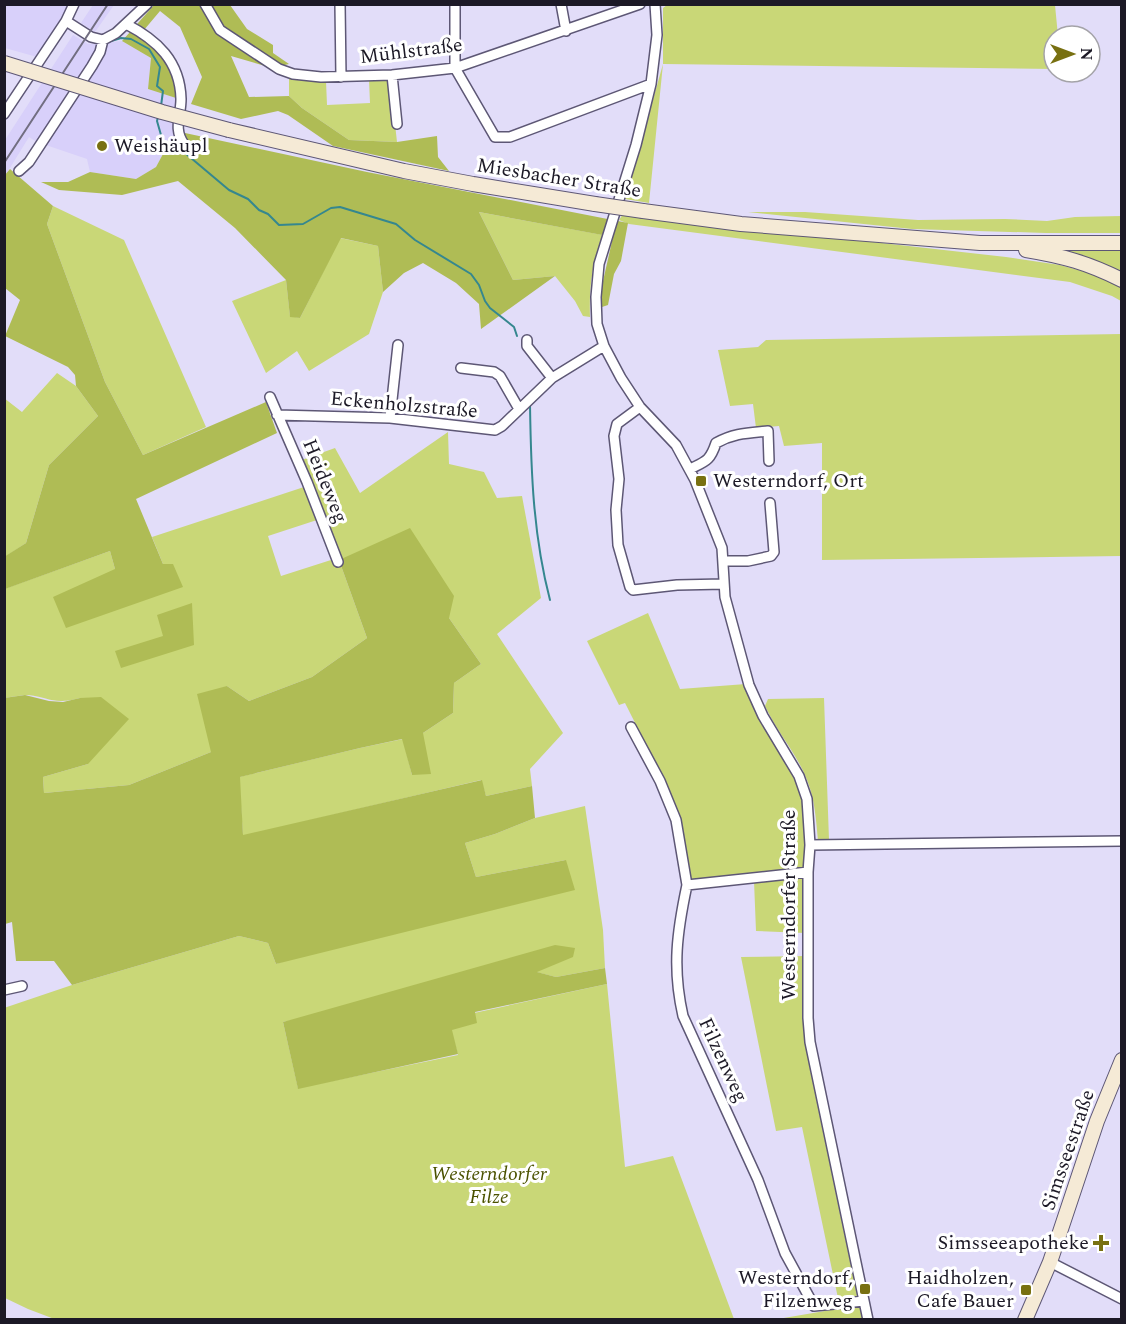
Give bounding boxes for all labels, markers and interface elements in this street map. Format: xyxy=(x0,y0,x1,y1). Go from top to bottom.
north arrow xyxy=(1042,24,1102,84)
street label: Mühlstraße xyxy=(358,30,464,72)
text: N xyxy=(1074,47,1098,61)
place label: Weishäupl xyxy=(114,131,208,161)
marker: Weishäupl xyxy=(95,139,109,153)
street label: Miesbacher Straße xyxy=(475,150,643,206)
street label: Eckenholzstraße xyxy=(329,384,479,426)
street label: Heideweg xyxy=(294,434,356,528)
place label: Westerndorf, Ort xyxy=(713,466,864,496)
marker: Westerndorf, Ort xyxy=(694,474,708,488)
street label: Westerndorfer Straße xyxy=(774,809,804,1001)
street label: Filzenweg xyxy=(690,1013,756,1107)
street label: Simsseestraße xyxy=(1033,1086,1103,1214)
park label: Westerndorfer Filze xyxy=(431,1159,548,1212)
place label: Simsseeapotheke xyxy=(938,1228,1089,1258)
marker: Simsseeapotheke xyxy=(1094,1236,1108,1250)
place label: Westerndorf, Filzenweg xyxy=(738,1263,853,1316)
place label: Haidholzen, Cafe Bauer xyxy=(907,1263,1014,1316)
marker: Westerndorf, Filzenweg xyxy=(858,1282,872,1296)
marker: Haidholzen, Cafe Bauer xyxy=(1019,1283,1033,1297)

